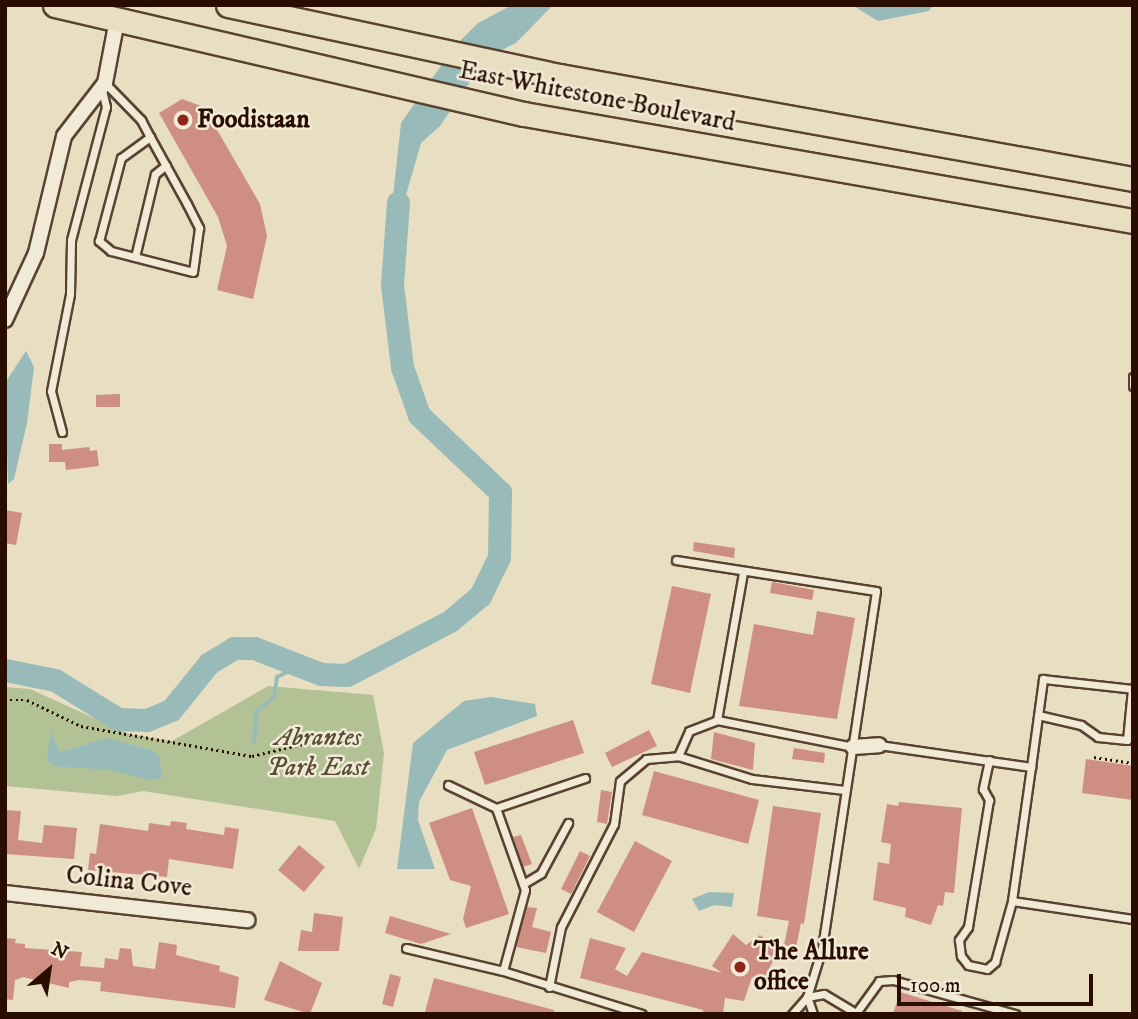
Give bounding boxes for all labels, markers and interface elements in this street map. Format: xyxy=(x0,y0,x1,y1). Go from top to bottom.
street label: East Whitestone Boulevard xyxy=(456,55,738,139)
place label: Foodistaan xyxy=(197,104,310,136)
marker: Foodistaan xyxy=(175,112,191,128)
park label: Abrantes Park East xyxy=(267,722,369,784)
street label: Colina Cove xyxy=(64,860,194,904)
north arrow xyxy=(14,935,84,1005)
place label: The Allure office xyxy=(754,936,869,998)
text: N xyxy=(47,937,72,965)
marker: The Allure office xyxy=(732,959,748,975)
scale bar xyxy=(900,960,1096,1004)
text: 100 m xyxy=(910,973,961,999)

